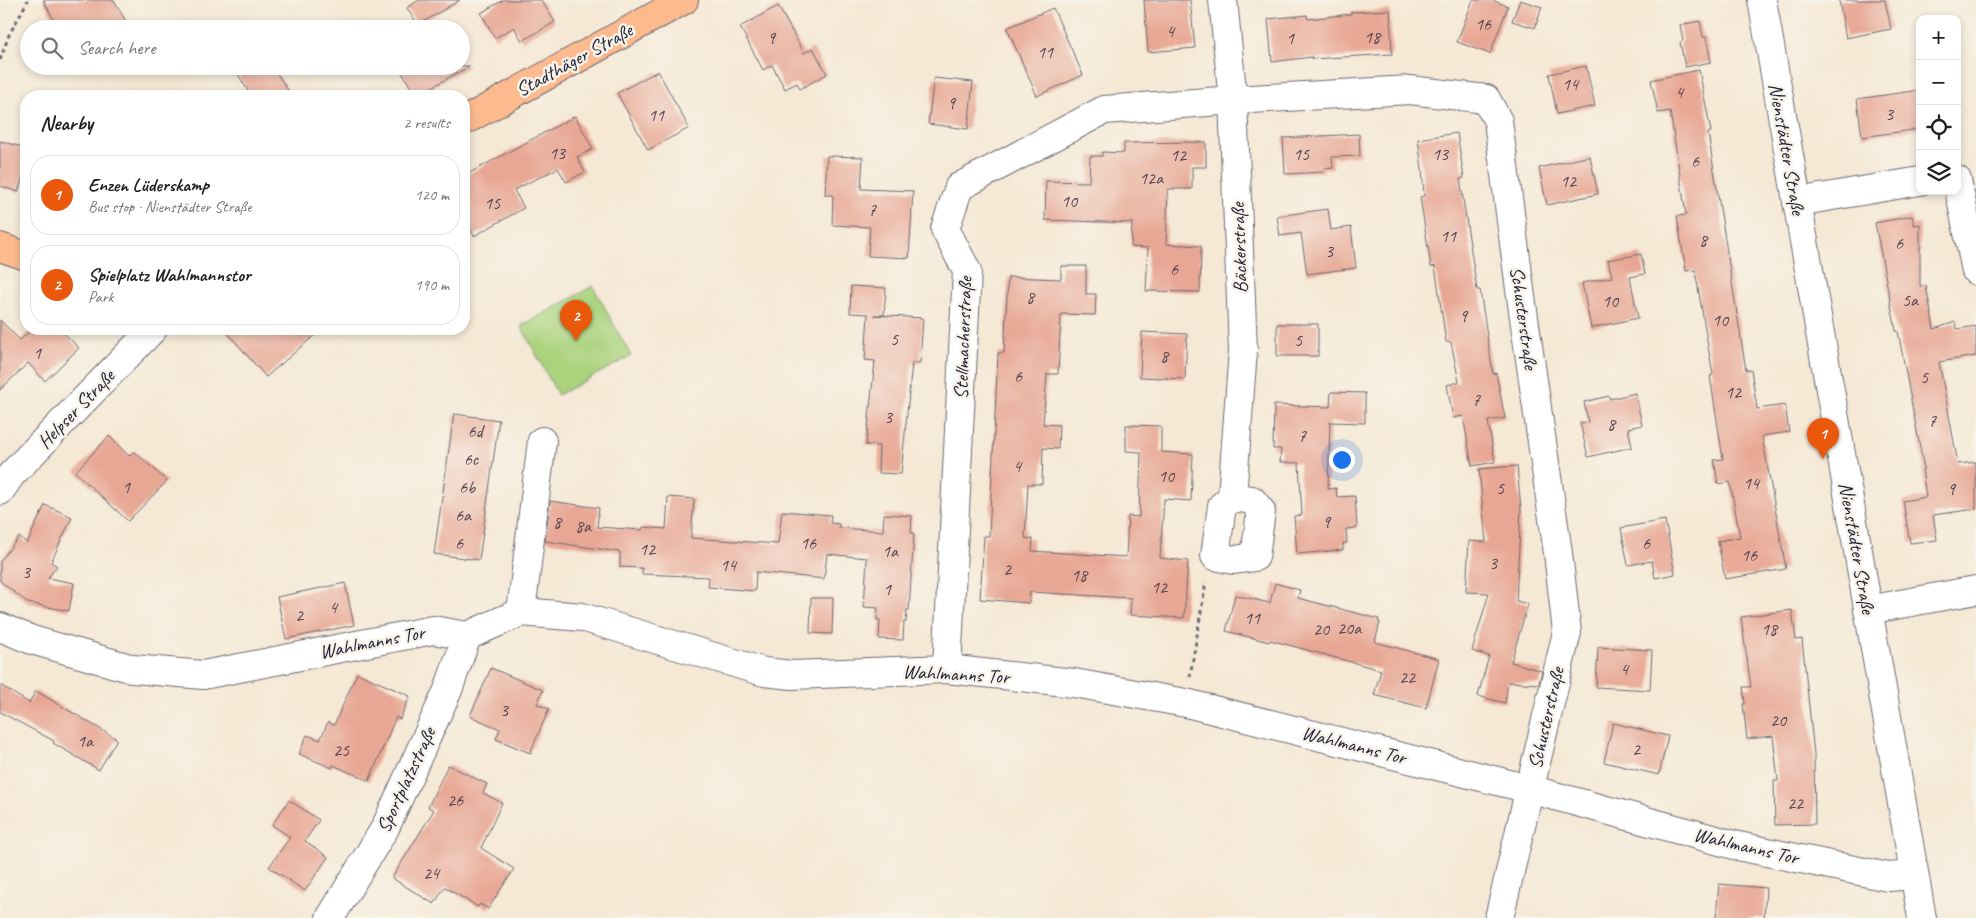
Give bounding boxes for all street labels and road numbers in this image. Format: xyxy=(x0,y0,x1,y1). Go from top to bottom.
street label: Stadthäger Straße xyxy=(511,17,638,102)
street label: Nienstädter Straße xyxy=(1763,81,1811,218)
street label: Bäckerstraße xyxy=(1225,201,1253,294)
street label: Schusterstraße xyxy=(1504,265,1544,372)
street label: Stellmacherstraße xyxy=(948,275,978,400)
street label: Helpser Straße xyxy=(32,363,121,454)
street label: Nienstädter Straße xyxy=(1833,480,1881,617)
street label: Wahlmanns Tor xyxy=(317,619,428,664)
street label: Wahlmanns Tor xyxy=(902,659,1012,689)
street label: Schusterstraße xyxy=(1522,663,1570,771)
street label: Wahlmanns Tor xyxy=(1299,720,1410,770)
street label: Sportplatzstraße xyxy=(371,722,442,837)
street label: Wahlmanns Tor xyxy=(1691,822,1802,871)

